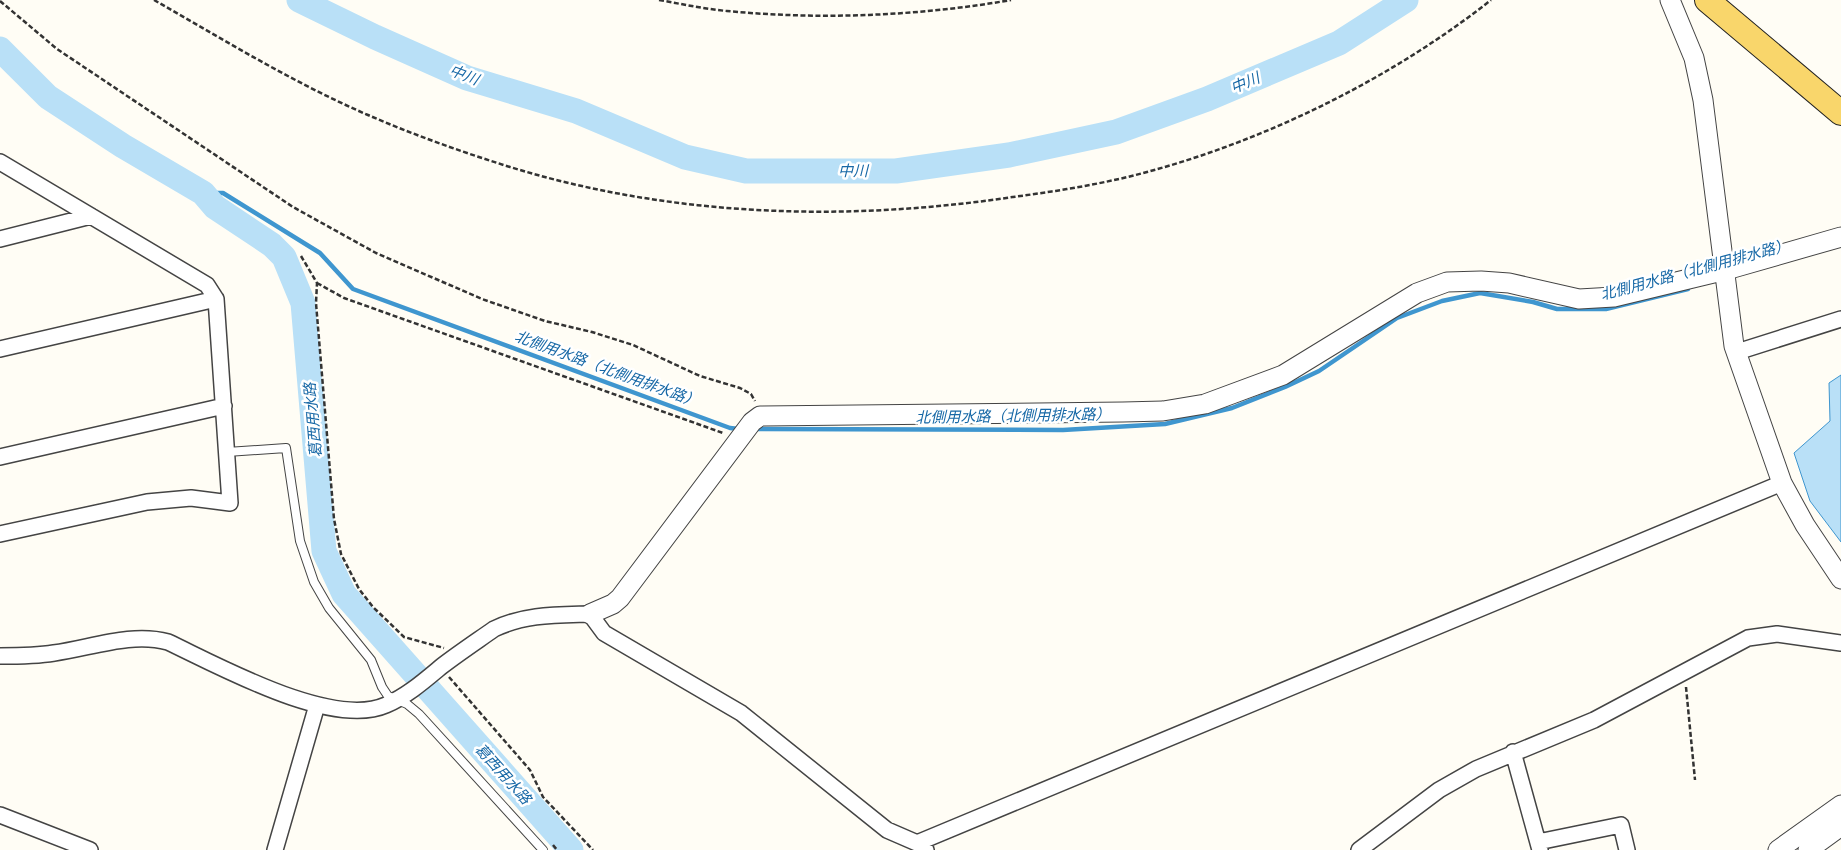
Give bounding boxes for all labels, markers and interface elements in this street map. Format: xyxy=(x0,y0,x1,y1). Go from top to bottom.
water label: 中川 xyxy=(446,59,484,90)
water label: 中川 xyxy=(1227,66,1265,98)
water label: 中川 xyxy=(838,160,870,181)
water label: 北側用水路（北側用排水路） xyxy=(1598,234,1792,305)
water label: 北側用水路（北側用排水路） xyxy=(512,325,702,412)
water label: 葛西用水路 xyxy=(299,380,326,458)
water label: 北側用水路（北側用排水路） xyxy=(915,403,1111,428)
water label: 葛西用水路 xyxy=(470,739,538,810)

